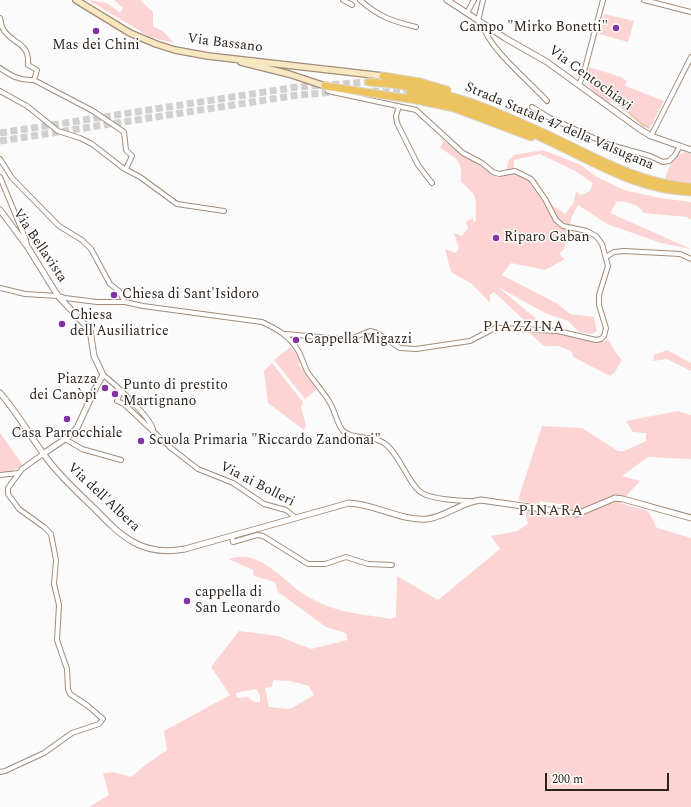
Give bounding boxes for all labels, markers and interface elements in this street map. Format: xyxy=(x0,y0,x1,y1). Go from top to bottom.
place label: Campo "Mirko Bonetti" xyxy=(459,20,608,36)
marker: Campo "Mirko Bonetti" xyxy=(611,23,621,33)
marker: Mas dei Chini xyxy=(91,26,101,36)
street label: Via Bassano xyxy=(186,31,264,57)
place label: Mas dei Chini xyxy=(52,38,140,54)
street label: Via Centochiavi xyxy=(545,43,635,115)
street label: Strada Statale 47 della Valsugana xyxy=(462,80,656,174)
street label: Via Bellavista xyxy=(8,206,70,286)
place label: Riparo Gaban xyxy=(504,230,590,246)
marker: Riparo Gaban xyxy=(491,233,501,243)
place label: Chiesa di Sant'Isidoro xyxy=(122,287,259,303)
marker: Chiesa di Sant'Isidoro xyxy=(109,290,119,300)
place label: Chiesa dell'Ausiliatrice xyxy=(70,308,169,340)
marker: Chiesa dell'Ausiliatrice xyxy=(57,319,67,329)
district label: PIAZZINA xyxy=(483,319,565,337)
place label: Cappella Migazzi xyxy=(304,332,412,348)
marker: Cappella Migazzi xyxy=(291,335,301,345)
place label: Piazza dei Canòpi xyxy=(29,372,97,404)
place label: Punto di prestito Martignano xyxy=(123,378,228,410)
marker: Piazza dei Canòpi xyxy=(100,383,110,393)
marker: Punto di prestito Martignano xyxy=(110,389,120,399)
marker: Casa Parrocchiale xyxy=(62,414,72,424)
place label: Casa Parrocchiale xyxy=(11,426,123,442)
place label: Scuola Primaria "Riccardo Zandonai" xyxy=(149,433,381,449)
marker: Scuola Primaria "Riccardo Zandonai" xyxy=(136,436,146,446)
street label: Via ai Bolleri xyxy=(217,459,297,511)
street label: Via dell'Albera xyxy=(63,460,143,536)
district label: PINARA xyxy=(518,503,584,521)
place label: cappella di San Leonardo xyxy=(195,585,280,618)
marker: cappella di San Leonardo xyxy=(182,596,192,606)
scale bar xyxy=(547,765,671,791)
text: 200 m xyxy=(552,770,583,789)

